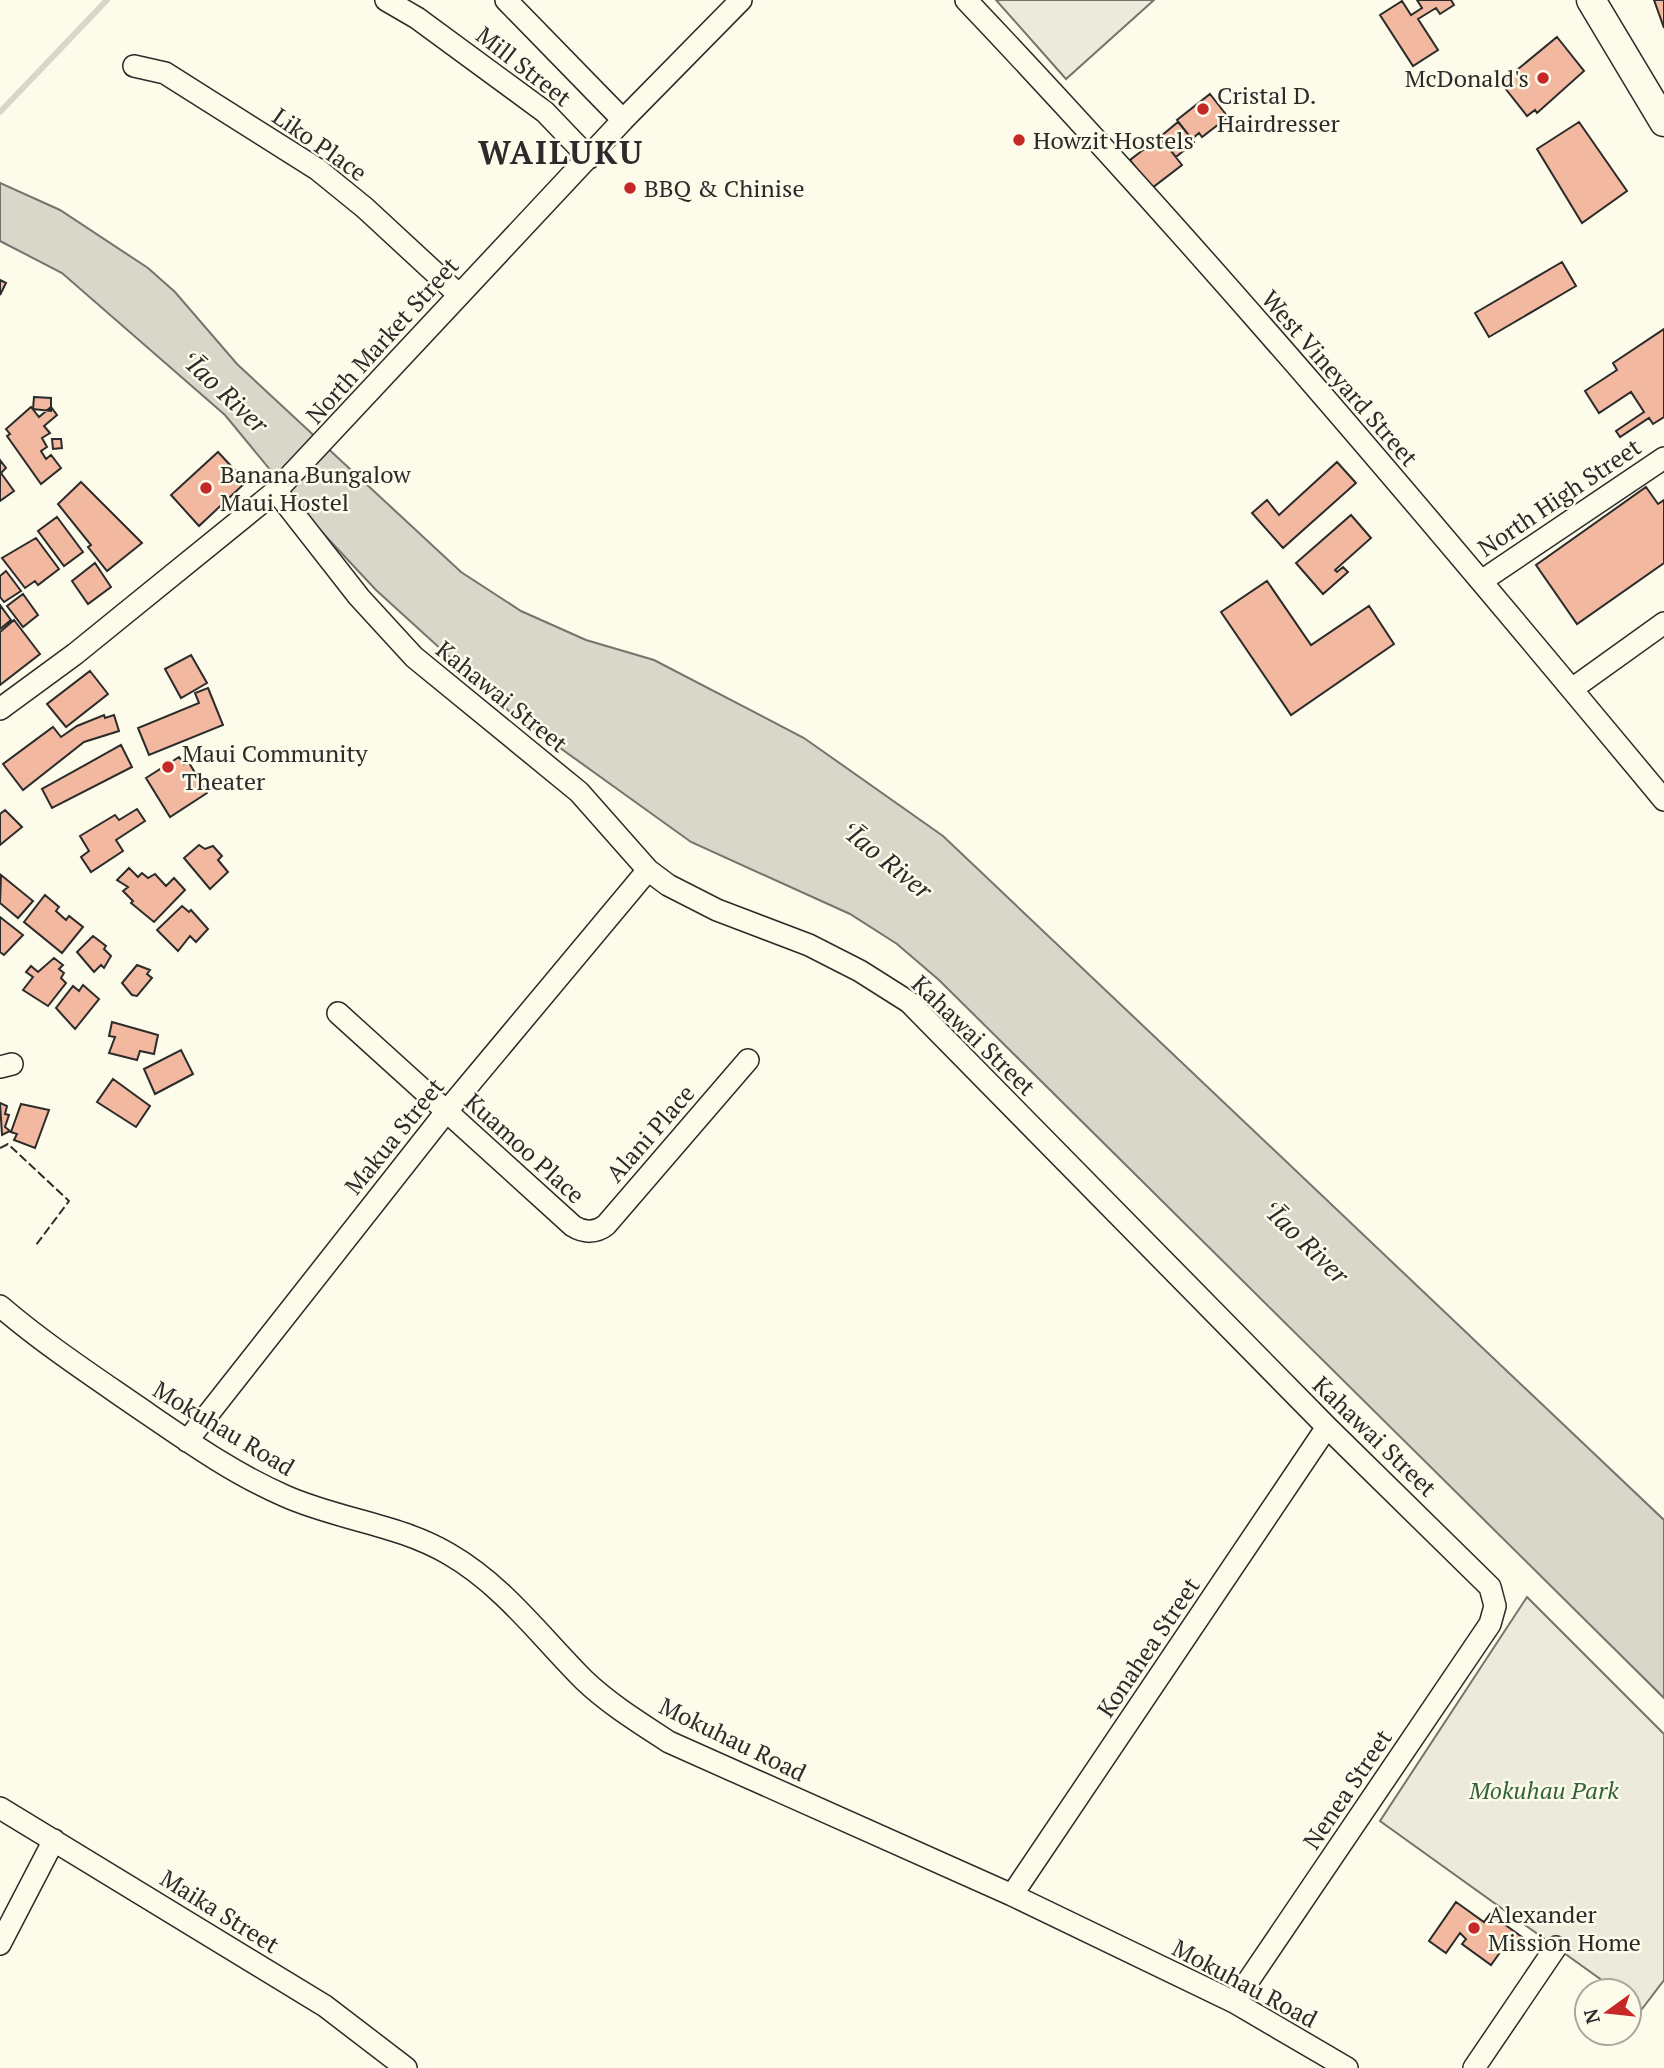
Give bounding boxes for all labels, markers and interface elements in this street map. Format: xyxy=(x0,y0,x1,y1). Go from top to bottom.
street label: Mill Street xyxy=(470,19,578,113)
place label: McDonald's xyxy=(1405,62,1529,94)
marker: McDonald's xyxy=(1535,70,1551,86)
place label: Cristal D. Hairdresser xyxy=(1217,79,1340,139)
street label: Liko Place xyxy=(267,100,373,188)
marker: Cristal D. Hairdresser xyxy=(1195,101,1211,117)
place label: Howzit Hostels xyxy=(1033,124,1194,156)
district label: WAILUKU xyxy=(478,131,644,173)
marker: Howzit Hostels xyxy=(1011,132,1027,148)
place label: BBQ & Chinise xyxy=(644,172,805,204)
marker: BBQ & Chinise xyxy=(622,180,638,196)
street label: North Market Street xyxy=(299,250,466,430)
street label: West Vineyard Street xyxy=(1255,283,1425,473)
water label: ʻĪao River xyxy=(174,342,277,441)
street label: North High Street xyxy=(1471,431,1647,563)
place label: Banana Bungalow Maui Hostel xyxy=(220,458,411,518)
marker: Banana Bungalow Maui Hostel xyxy=(198,480,214,496)
street label: Kahawai Street xyxy=(430,633,575,759)
place label: Maui Community Theater xyxy=(182,737,368,797)
marker: Maui Community Theater xyxy=(160,759,176,775)
water label: ʻĪao River xyxy=(834,812,940,907)
street label: Kahawai Street xyxy=(905,968,1043,1102)
street label: Makua Street xyxy=(337,1071,451,1201)
street label: Alani Place xyxy=(599,1077,701,1189)
street label: Kuamoo Place xyxy=(458,1086,592,1210)
water label: ʻĪao River xyxy=(1255,1191,1357,1291)
street label: Kahawai Street xyxy=(1306,1369,1444,1503)
street label: Mokuhau Road xyxy=(147,1373,301,1483)
street label: Konahea Street xyxy=(1089,1571,1207,1723)
street label: Mokuhau Road xyxy=(654,1690,812,1788)
street label: Nenea Street xyxy=(1295,1723,1399,1855)
park label: Mokuhau Park xyxy=(1468,1774,1619,1806)
street label: Maika Street xyxy=(154,1862,286,1960)
place label: Alexander Mission Home xyxy=(1488,1898,1641,1958)
marker: Alexander Mission Home xyxy=(1466,1920,1482,1936)
street label: Mokuhau Road xyxy=(1167,1931,1323,2035)
north arrow xyxy=(1573,1977,1643,2047)
text: N xyxy=(1577,2006,1605,2027)

